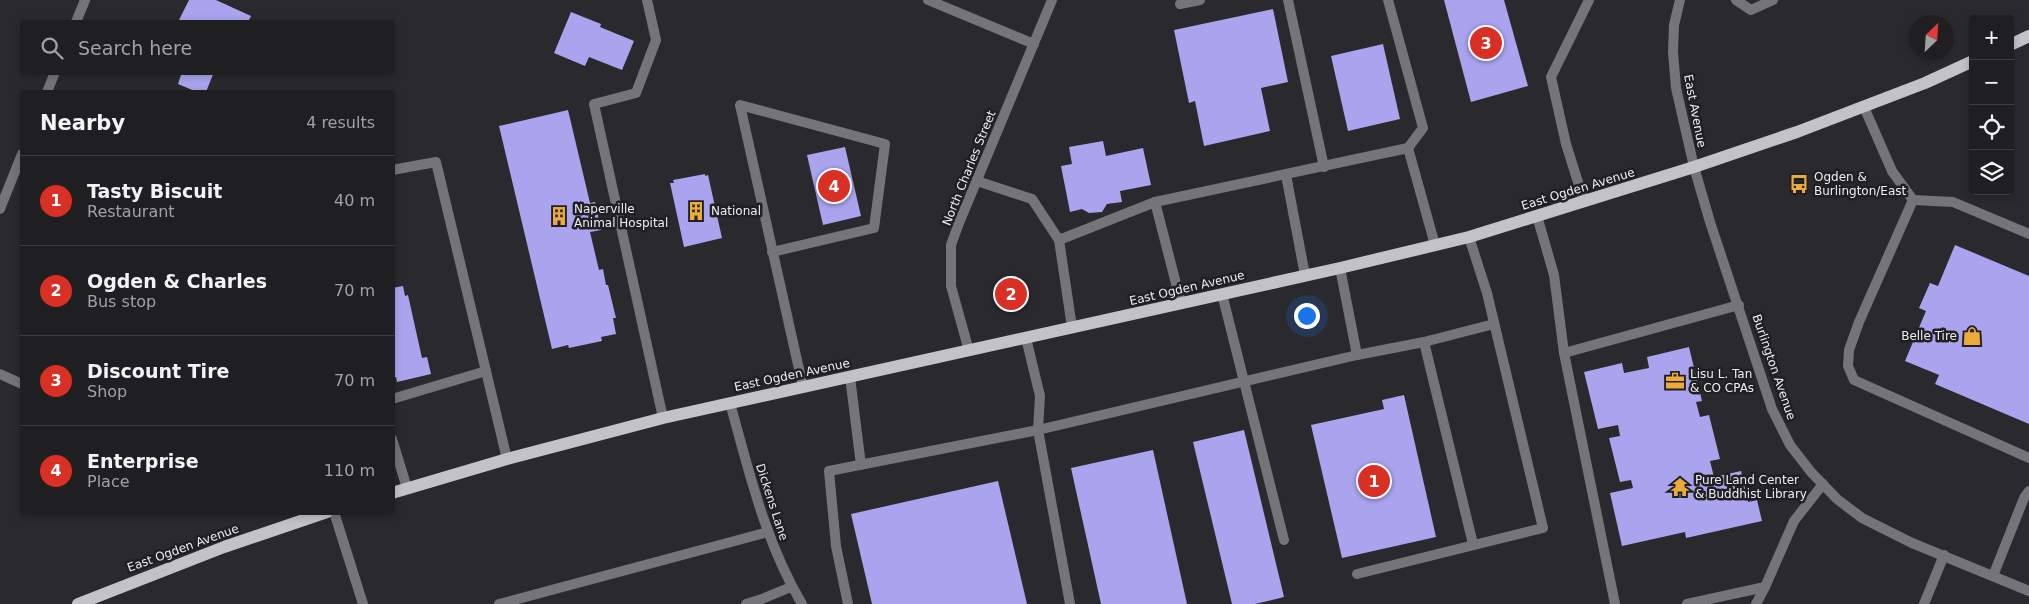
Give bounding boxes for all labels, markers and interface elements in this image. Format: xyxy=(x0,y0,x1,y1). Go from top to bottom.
north arrow xyxy=(1909,15,1954,60)
map controls xyxy=(1969,15,2014,195)
button: + xyxy=(1969,15,2014,60)
search box xyxy=(20,20,395,75)
pin: 3 xyxy=(1470,24,1502,62)
icon: search xyxy=(38,34,66,62)
text: Search here xyxy=(78,37,192,59)
button: − xyxy=(1969,60,2014,105)
street label: East Avenue xyxy=(1681,73,1709,149)
button: locate xyxy=(1969,105,2014,150)
street label: North Charles Street xyxy=(939,108,999,228)
text: Nearby xyxy=(40,111,125,135)
text: 4 results xyxy=(306,113,375,132)
button: layers xyxy=(1969,150,2014,195)
street label: East Ogden Avenue xyxy=(1520,165,1636,213)
pin: 4 xyxy=(818,167,850,205)
place label: Ogden & Burlington/East xyxy=(1814,170,1907,198)
bus stop icon: Ogden & Burlington/East xyxy=(1788,173,1810,195)
text: Tasty Biscuit xyxy=(87,180,222,202)
text: 1 xyxy=(50,191,62,210)
text: 40 m xyxy=(334,191,375,210)
building icon: National xyxy=(685,200,707,222)
text: Restaurant xyxy=(87,202,175,221)
place label: Naperville Animal Hospital xyxy=(574,202,668,230)
place label: National xyxy=(711,204,761,218)
building icon: Naperville Animal Hospital xyxy=(548,205,570,227)
street label: East Ogden Avenue xyxy=(1128,268,1246,308)
text: Ogden & Charles xyxy=(87,270,267,292)
pin: 2 xyxy=(995,275,1027,313)
text: 2 xyxy=(50,281,62,300)
text: 70 m xyxy=(334,281,375,300)
text: Bus stop xyxy=(87,292,156,311)
your location xyxy=(1294,303,1320,329)
street label: Burlington Avenue xyxy=(1749,312,1799,422)
shop icon: Belle Tire xyxy=(1961,325,1983,347)
place label: Belle Tire xyxy=(1901,329,1957,343)
street label: East Ogden Avenue xyxy=(733,356,851,394)
text: Discount Tire xyxy=(87,360,229,382)
place label: Lisu L. Tan & CO CPAs xyxy=(1690,367,1754,395)
office icon: Lisu L. Tan & CO CPAs xyxy=(1664,370,1686,392)
text: 3 xyxy=(50,371,62,390)
text: 70 m xyxy=(334,371,375,390)
text: Shop xyxy=(87,382,127,401)
text: Enterprise xyxy=(87,450,199,472)
text: 4 xyxy=(50,461,62,480)
text: 110 m xyxy=(324,461,375,480)
street label: Dickens Lane xyxy=(753,462,791,542)
pin: 1 xyxy=(1358,462,1390,500)
text: Place xyxy=(87,472,130,491)
place label: Pure Land Center & Buddhist Library xyxy=(1695,473,1807,501)
temple icon: Pure Land Center & Buddhist Library xyxy=(1669,476,1691,498)
street label: East Ogden Avenue xyxy=(125,521,241,575)

